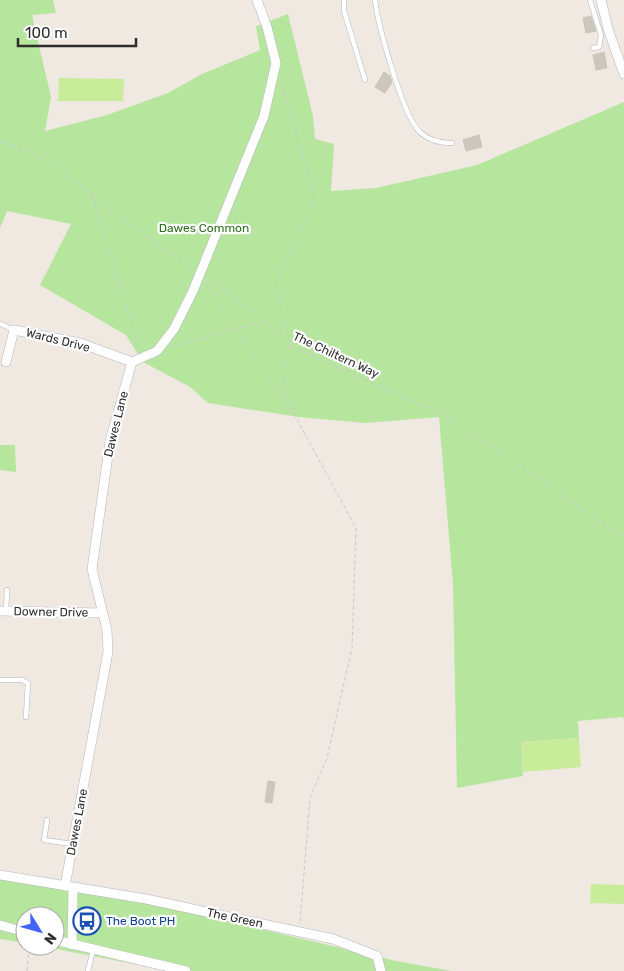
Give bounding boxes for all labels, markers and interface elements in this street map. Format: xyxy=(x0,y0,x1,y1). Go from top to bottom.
scale bar xyxy=(18,15,135,47)
text: 100 m xyxy=(25,24,67,42)
park label: Dawes Common xyxy=(159,221,249,235)
street label: Wards Drive xyxy=(25,325,92,355)
street label: The Chiltern Way xyxy=(291,329,382,381)
street label: Dawes Lane xyxy=(101,389,131,458)
street label: Downer Drive xyxy=(14,604,89,620)
street label: Dawes Lane xyxy=(64,787,90,856)
street label: The Green xyxy=(206,905,264,931)
north arrow xyxy=(15,906,65,956)
bus stop icon: The Boot PH xyxy=(72,906,102,936)
place label: The Boot PH xyxy=(106,914,175,928)
text: N xyxy=(40,929,60,948)

